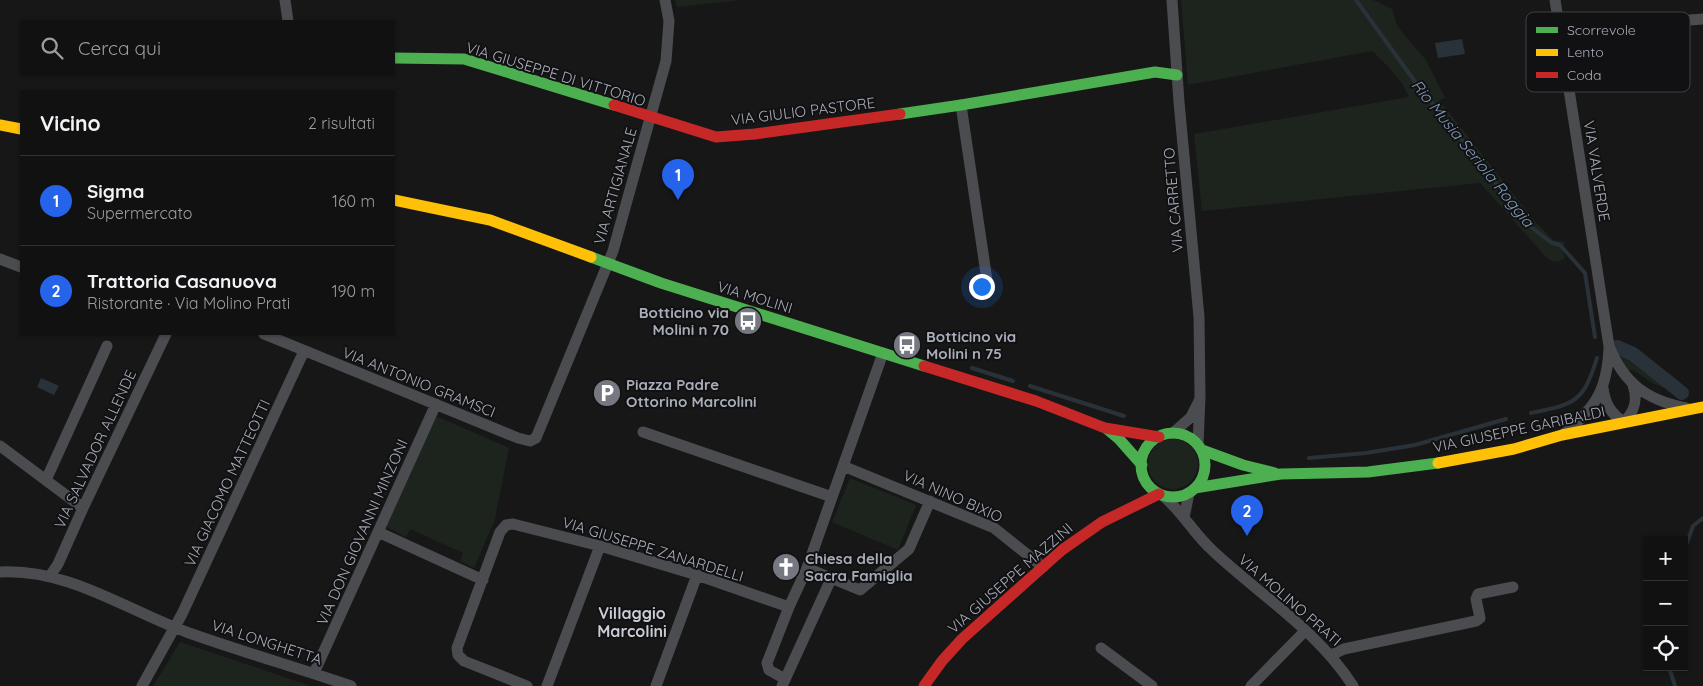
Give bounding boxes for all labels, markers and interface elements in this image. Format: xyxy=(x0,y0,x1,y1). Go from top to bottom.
legend xyxy=(1526,12,1690,92)
search box xyxy=(20,20,395,75)
text: Scorrevole xyxy=(1567,21,1636,39)
icon: search xyxy=(38,34,66,62)
text: Cerca qui xyxy=(78,36,161,60)
street label: VIA GIUSEPPE DI VITTORIO xyxy=(464,38,648,110)
text: Lento xyxy=(1567,43,1604,61)
text: Coda xyxy=(1567,66,1602,84)
water label: Rio Musia Seriola Roggia xyxy=(1407,75,1539,232)
street label: VIA GIULIO PASTORE xyxy=(730,93,876,129)
text: Vicino xyxy=(40,110,101,136)
text: 2 risultati xyxy=(308,113,375,133)
street label: VIA VALVERDE xyxy=(1580,119,1614,223)
street label: VIA ARTIGIANALE xyxy=(589,125,641,247)
street label: VIA CARRETTO xyxy=(1159,147,1187,253)
pin: 1 xyxy=(662,159,694,200)
text: Sigma xyxy=(87,179,144,203)
text: 1 xyxy=(53,191,59,211)
text: 160 m xyxy=(332,191,375,211)
text: Supermercato xyxy=(87,203,192,223)
text: Trattoria Casanuova xyxy=(87,269,277,293)
your location xyxy=(969,274,995,300)
street label: VIA MOLINI xyxy=(715,277,795,317)
text: 2 xyxy=(51,281,61,301)
text: 190 m xyxy=(332,281,375,301)
text: Ristorante · Via Molino Prati xyxy=(87,293,290,313)
place label: Botticino via Molini n 70 xyxy=(639,303,729,339)
bus stop icon: Botticino via Molini n 70 xyxy=(733,306,763,336)
place label: Botticino via Molini n 75 xyxy=(926,327,1016,363)
bus stop icon: Botticino via Molini n 75 xyxy=(892,330,922,360)
street label: VIA ANTONIO GRAMSCI xyxy=(340,343,498,421)
street label: VIA SALVADOR ALLENDE xyxy=(50,367,140,531)
place label: Piazza Padre Ottorino Marcolini xyxy=(626,375,757,411)
parking icon: Piazza Padre Ottorino Marcolini xyxy=(592,378,622,408)
street label: VIA GIACOMO MATTEOTTI xyxy=(180,396,274,570)
street label: VIA GIUSEPPE GARIBALDI xyxy=(1431,401,1607,457)
street label: VIA DON GIOVANNI MINZONI xyxy=(312,436,412,628)
street label: VIA NINO BIXIO xyxy=(900,466,1006,526)
pin: 2 xyxy=(1231,495,1263,536)
street label: VIA GIUSEPPE ZANARDELLI xyxy=(560,512,746,586)
street label: VIA GIUSEPPE MAZZINI xyxy=(944,518,1076,638)
map controls xyxy=(1643,536,1688,671)
button: + xyxy=(1643,536,1688,581)
place label: Chiesa della Sacra Famiglia xyxy=(805,549,913,585)
street label: VIA MOLINO PRATI xyxy=(1235,550,1345,650)
church icon: Chiesa della Sacra Famiglia xyxy=(771,552,801,582)
button: − xyxy=(1643,581,1688,626)
district label: Villaggio Marcolini xyxy=(597,603,667,641)
street label: VIA LONGHETTA xyxy=(209,615,325,669)
button: locate xyxy=(1643,626,1688,671)

